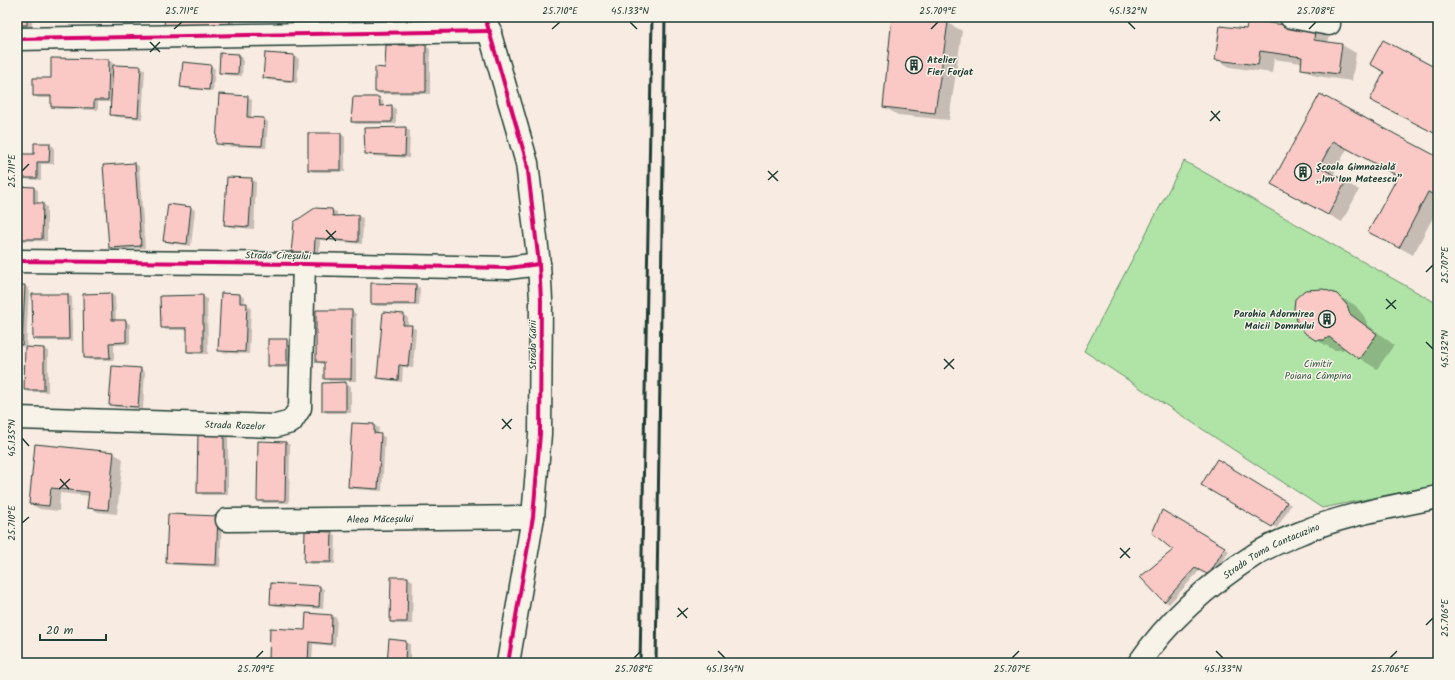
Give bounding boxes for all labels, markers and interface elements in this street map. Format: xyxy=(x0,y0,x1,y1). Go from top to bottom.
text: 25.711°E xyxy=(165,3,200,19)
text: 25.710°E xyxy=(542,3,579,19)
text: 45.133°N xyxy=(611,3,649,19)
text: 25.709°E xyxy=(919,3,958,19)
text: 45.132°N xyxy=(1109,3,1147,19)
text: 25.708°E xyxy=(1297,3,1336,19)
place label: Atelier Fier Forjat xyxy=(927,52,974,80)
building icon: Atelier Fier Forjat xyxy=(904,55,924,75)
text: 25.711°E xyxy=(4,153,20,188)
place label: Şcoala Gimnazială „Inv Ion Mateescu” xyxy=(1316,159,1403,187)
building icon: Şcoala Gimnazială „Inv Ion Mateescu” xyxy=(1293,162,1313,182)
text: 25.707°E xyxy=(1437,245,1453,284)
street label: Strada Cireșului xyxy=(245,247,312,265)
place label: Parohia Adormirea Maicii Domnului xyxy=(1234,306,1314,334)
building icon: Parohia Adormirea Maicii Domnului xyxy=(1317,309,1337,329)
street label: Strada Gării xyxy=(525,320,541,370)
text: 45.132°N xyxy=(1437,330,1453,368)
park label: Cimitir Poiana Câmpina xyxy=(1285,356,1352,384)
street label: Strada Rozelor xyxy=(204,417,266,435)
text: 45.135°N xyxy=(4,419,20,457)
text: 25.710°E xyxy=(4,504,20,541)
street label: Aleea Măceșului xyxy=(347,511,414,528)
street label: Strada Toma Cantacuzino xyxy=(1220,519,1322,583)
text: 25.706°E xyxy=(1437,598,1453,637)
scale bar xyxy=(40,616,106,642)
text: 20 m xyxy=(46,621,74,640)
text: 25.709°E xyxy=(237,661,276,677)
text: 25.708°E xyxy=(615,661,654,677)
text: 45.134°N xyxy=(706,661,744,677)
text: 25.707°E xyxy=(993,661,1032,677)
text: 45.133°N xyxy=(1204,661,1242,677)
text: 25.706°E xyxy=(1371,661,1410,677)

